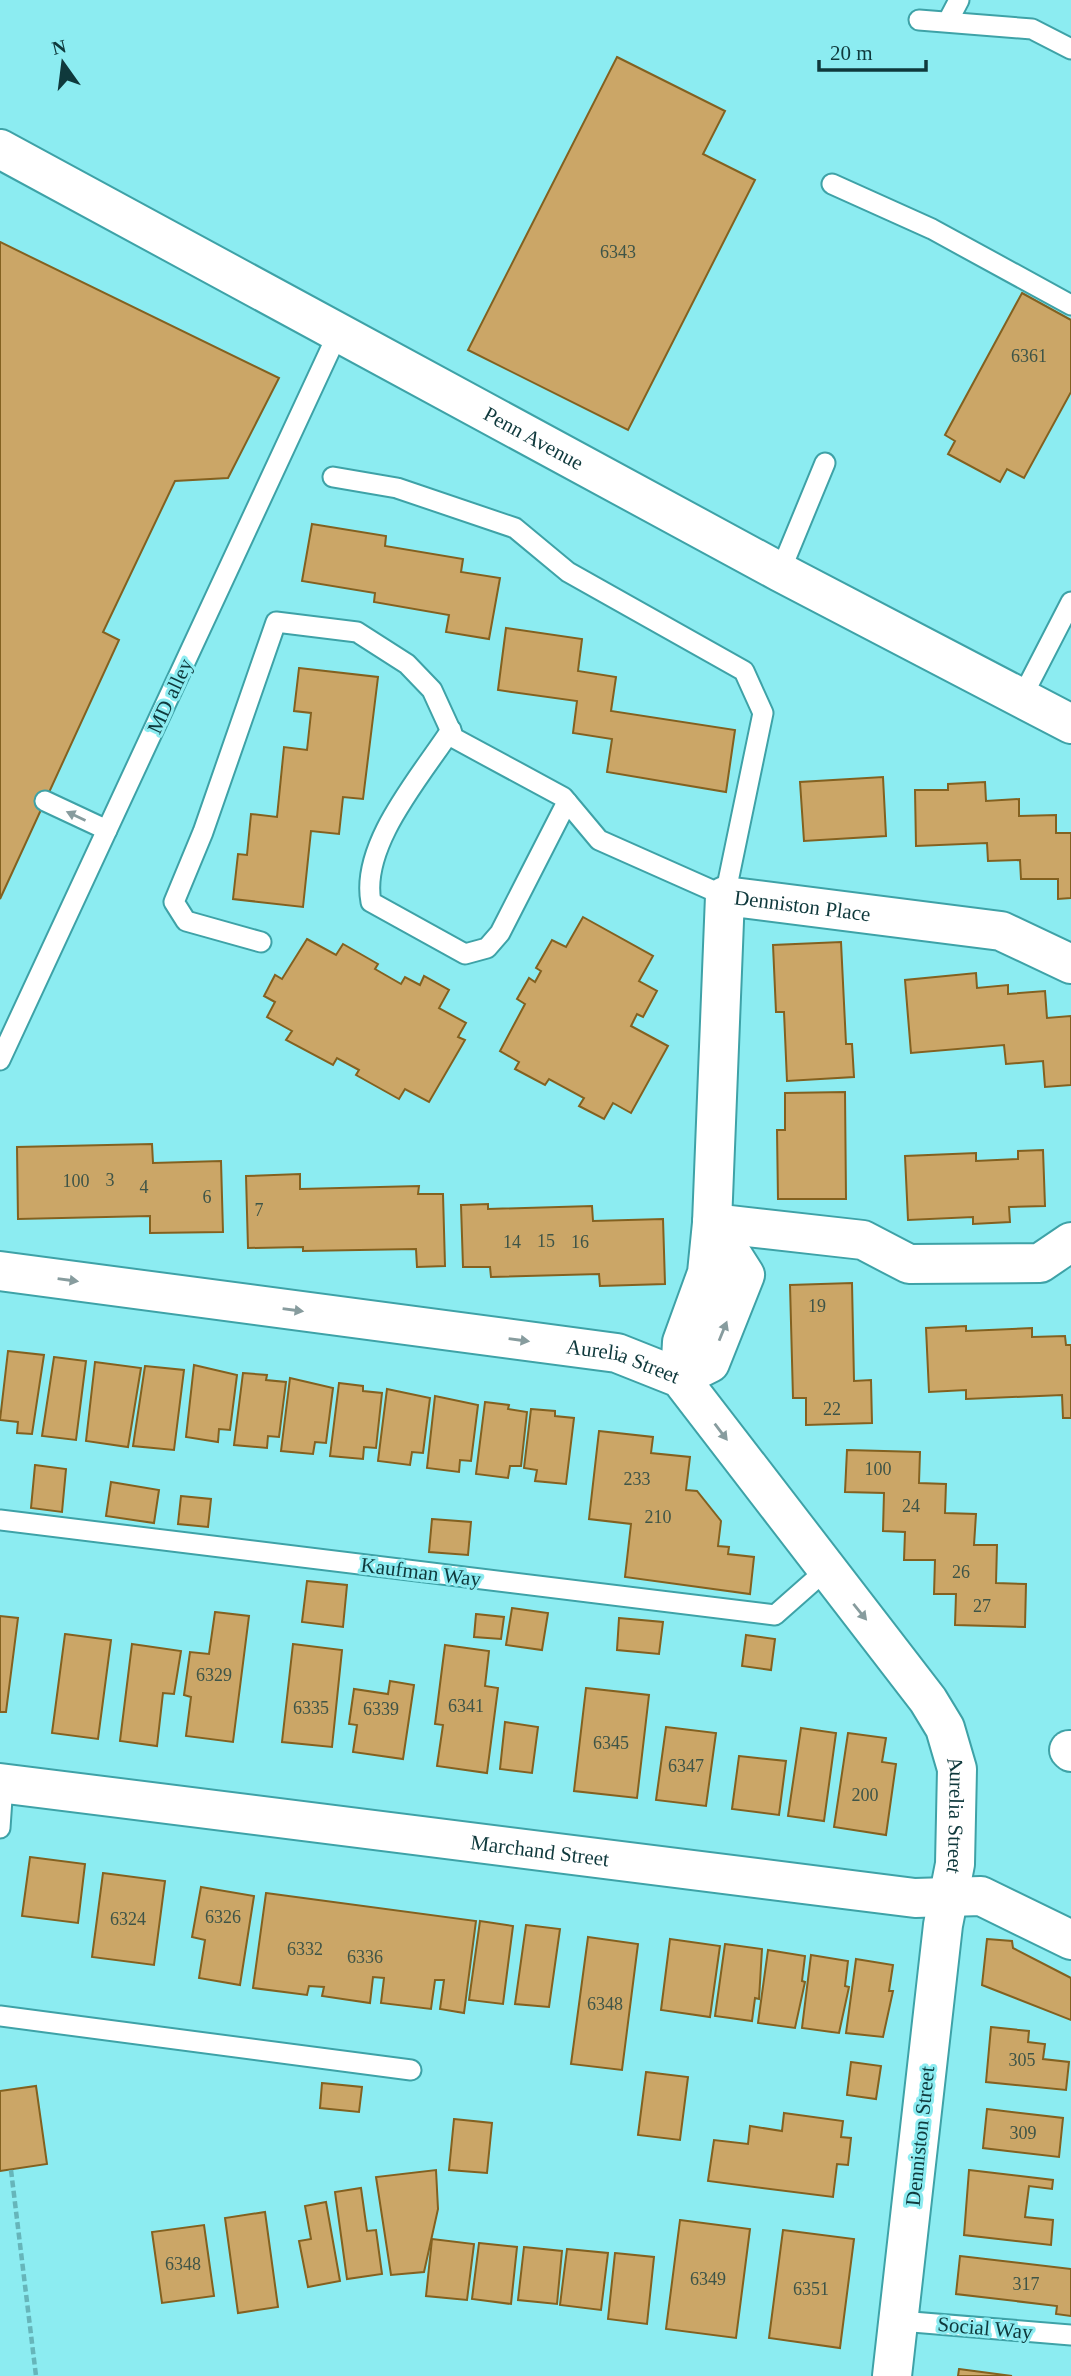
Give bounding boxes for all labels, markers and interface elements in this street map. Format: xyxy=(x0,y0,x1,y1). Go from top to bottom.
north arrow xyxy=(28,28,98,98)
scale bar xyxy=(819,28,926,72)
text: N xyxy=(50,35,68,59)
text: 20 m xyxy=(830,41,873,65)
house number: 6343 xyxy=(600,242,636,262)
house number: 6361 xyxy=(1011,346,1047,366)
street label: Penn Avenue xyxy=(480,402,588,475)
street label: MD alley xyxy=(142,654,198,737)
one-way arrow xyxy=(66,810,86,821)
street label: Denniston Place xyxy=(733,885,872,926)
house number: 3 xyxy=(106,1170,115,1190)
house number: 100 xyxy=(63,1171,90,1191)
house number: 4 xyxy=(140,1177,149,1197)
house number: 6 xyxy=(203,1187,212,1207)
house number: 7 xyxy=(255,1200,264,1220)
house number: 15 xyxy=(537,1231,555,1251)
house number: 14 xyxy=(503,1232,521,1252)
house number: 16 xyxy=(571,1232,589,1252)
one-way arrow xyxy=(57,1275,79,1286)
house number: 19 xyxy=(808,1296,826,1316)
one-way arrow xyxy=(282,1305,304,1316)
one-way arrow xyxy=(718,1320,729,1341)
street label: Aurelia Street xyxy=(565,1334,683,1389)
one-way arrow xyxy=(508,1335,530,1346)
house number: 22 xyxy=(823,1399,841,1419)
one-way arrow xyxy=(714,1423,728,1441)
house number: 100 xyxy=(865,1459,892,1479)
house number: 233 xyxy=(624,1469,651,1489)
house number: 24 xyxy=(902,1496,920,1516)
house number: 210 xyxy=(645,1507,672,1527)
street label: Kaufman Way xyxy=(360,1553,483,1591)
house number: 26 xyxy=(952,1562,970,1582)
house number: 27 xyxy=(973,1596,991,1616)
one-way arrow xyxy=(852,1604,867,1621)
house number: 6329 xyxy=(196,1665,232,1685)
house number: 6341 xyxy=(448,1696,484,1716)
house number: 6335 xyxy=(293,1698,329,1718)
house number: 6339 xyxy=(363,1699,399,1719)
house number: 6345 xyxy=(593,1733,629,1753)
street label: Aurelia Street xyxy=(941,1753,969,1876)
house number: 6347 xyxy=(668,1756,704,1776)
house number: 200 xyxy=(852,1785,879,1805)
street label: Marchand Street xyxy=(469,1830,611,1871)
house number: 6326 xyxy=(205,1907,241,1927)
house number: 6324 xyxy=(110,1909,146,1929)
house number: 6332 xyxy=(287,1939,323,1959)
house number: 6336 xyxy=(347,1947,383,1967)
house number: 6348 xyxy=(587,1994,623,2014)
house number: 305 xyxy=(1009,2050,1036,2070)
street label: Denniston Street xyxy=(901,2065,939,2207)
house number: 309 xyxy=(1010,2123,1037,2143)
house number: 6348 xyxy=(165,2254,201,2274)
house number: 6349 xyxy=(690,2269,726,2289)
house number: 317 xyxy=(1013,2274,1040,2294)
house number: 6351 xyxy=(793,2279,829,2299)
street label: Social Way xyxy=(936,2312,1034,2344)

